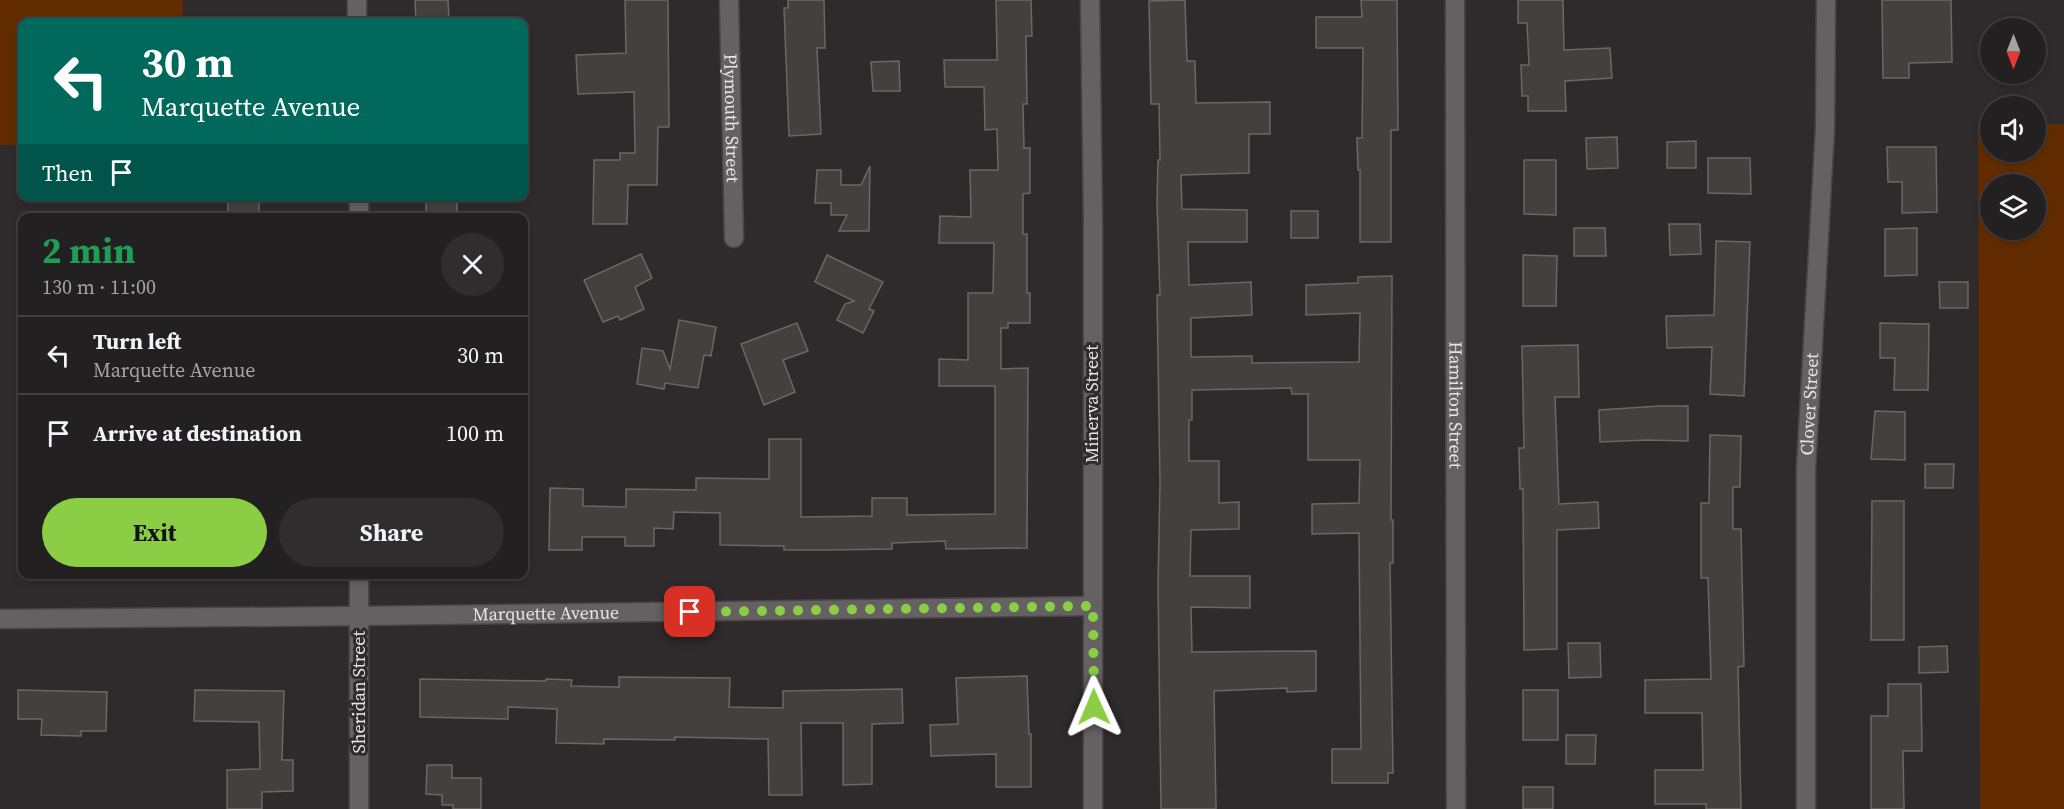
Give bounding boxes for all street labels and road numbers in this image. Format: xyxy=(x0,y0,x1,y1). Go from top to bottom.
street label: Plymouth Street xyxy=(718,53,746,183)
street label: Hamilton Street xyxy=(1443,341,1469,469)
street label: Minerva Street xyxy=(1079,345,1104,463)
street label: Clover Street xyxy=(1794,352,1824,456)
street label: Marquette Avenue xyxy=(473,599,619,626)
street label: Sheridan Street xyxy=(346,630,371,753)

